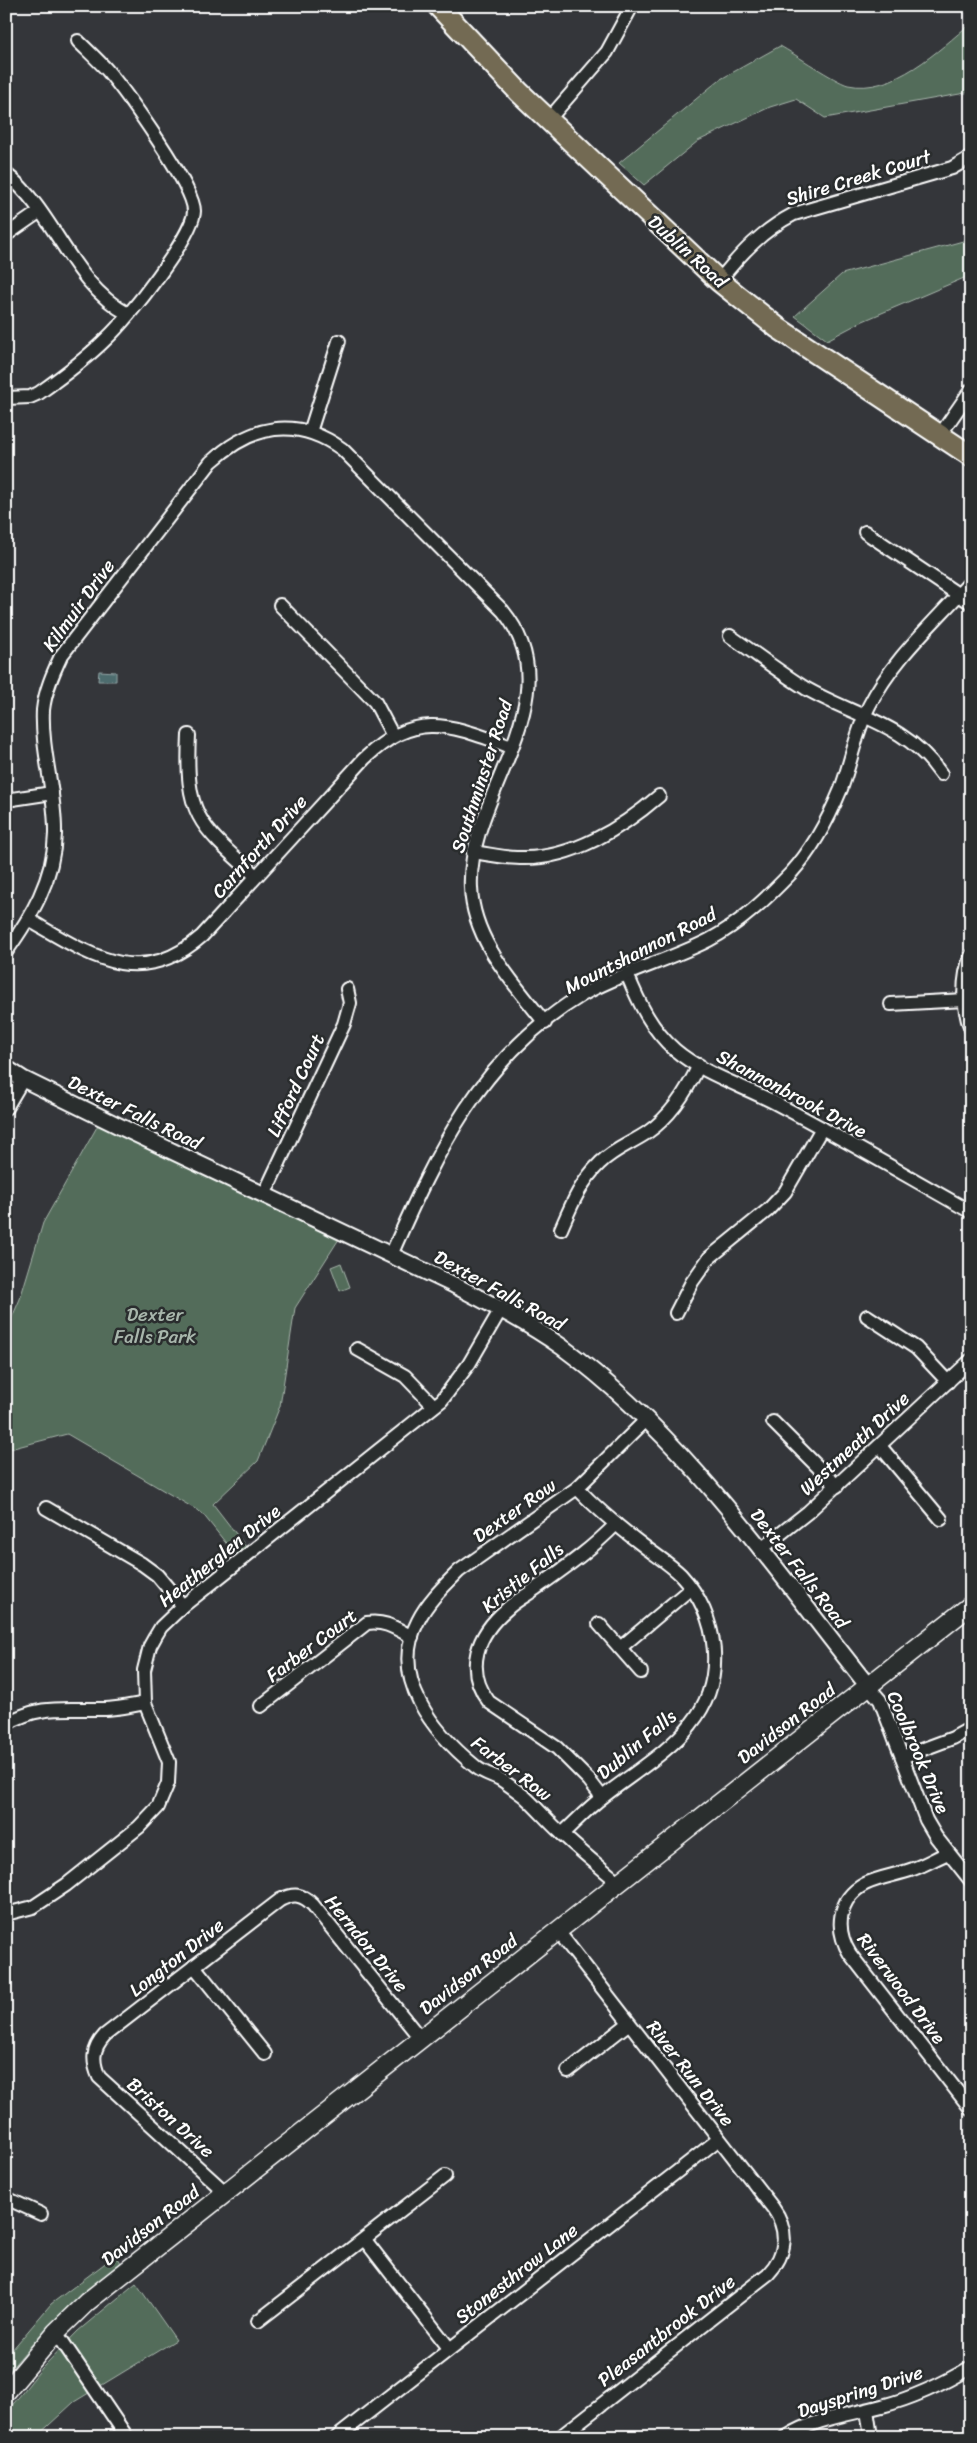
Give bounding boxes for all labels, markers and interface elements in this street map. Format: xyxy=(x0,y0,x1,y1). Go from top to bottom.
street label: Shire Creek Court xyxy=(782,139,936,215)
street label: Dublin Road xyxy=(640,206,737,298)
street label: Kilmuir Drive xyxy=(33,552,124,659)
street label: Southminster Road xyxy=(441,694,522,857)
street label: Carnforth Drive xyxy=(203,786,316,906)
street label: Mountshannon Road xyxy=(558,897,723,1003)
street label: Lifford Court xyxy=(257,1028,334,1142)
street label: Shannonbrook Drive xyxy=(711,1040,873,1147)
street label: Dexter Falls Road xyxy=(62,1066,209,1160)
street label: Dexter Falls Road xyxy=(428,1241,573,1341)
park label: Dexter Falls Park xyxy=(114,1298,196,1353)
street label: Westmeath Drive xyxy=(791,1383,918,1504)
street label: Dexter Row xyxy=(466,1469,564,1551)
street label: Heatherglen Drive xyxy=(150,1495,288,1616)
street label: Dexter Falls Road xyxy=(742,1501,859,1637)
street label: Kristie Falls xyxy=(474,1533,571,1621)
street label: Farber Court xyxy=(258,1600,364,1691)
street label: Davidson Road xyxy=(730,1673,844,1773)
street label: Coolbrook Drive xyxy=(878,1685,959,1819)
street label: Dublin Falls xyxy=(589,1701,684,1788)
street label: Farber Row xyxy=(464,1727,560,1811)
street label: Herndon Drive xyxy=(316,1887,417,2000)
street label: Longton Drive xyxy=(121,1909,231,2005)
street label: Davidson Road xyxy=(412,1924,526,2024)
street label: Riverwood Drive xyxy=(848,1925,955,2051)
street label: River Run Drive xyxy=(638,2013,743,2134)
street label: Briston Drive xyxy=(119,2069,222,2166)
street label: Davidson Road xyxy=(94,2175,208,2275)
street label: Stonesthrow Lane xyxy=(447,2214,586,2332)
street label: Pleasantbrook Drive xyxy=(590,2265,743,2395)
street label: Dayspring Drive xyxy=(793,2356,927,2427)

